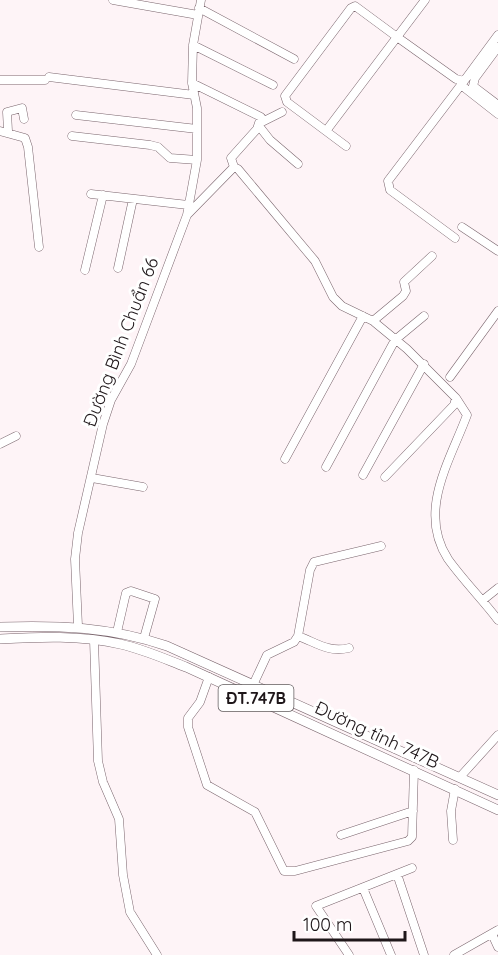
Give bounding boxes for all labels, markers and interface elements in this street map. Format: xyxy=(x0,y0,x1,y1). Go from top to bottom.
street label: Đường Bình Chuẩn 66 xyxy=(78,254,164,430)
road number: ĐT.747B xyxy=(218,685,294,711)
street label: Đường tỉnh 747B xyxy=(311,696,443,773)
scale bar xyxy=(294,904,405,942)
text: 100 m xyxy=(303,913,352,936)

